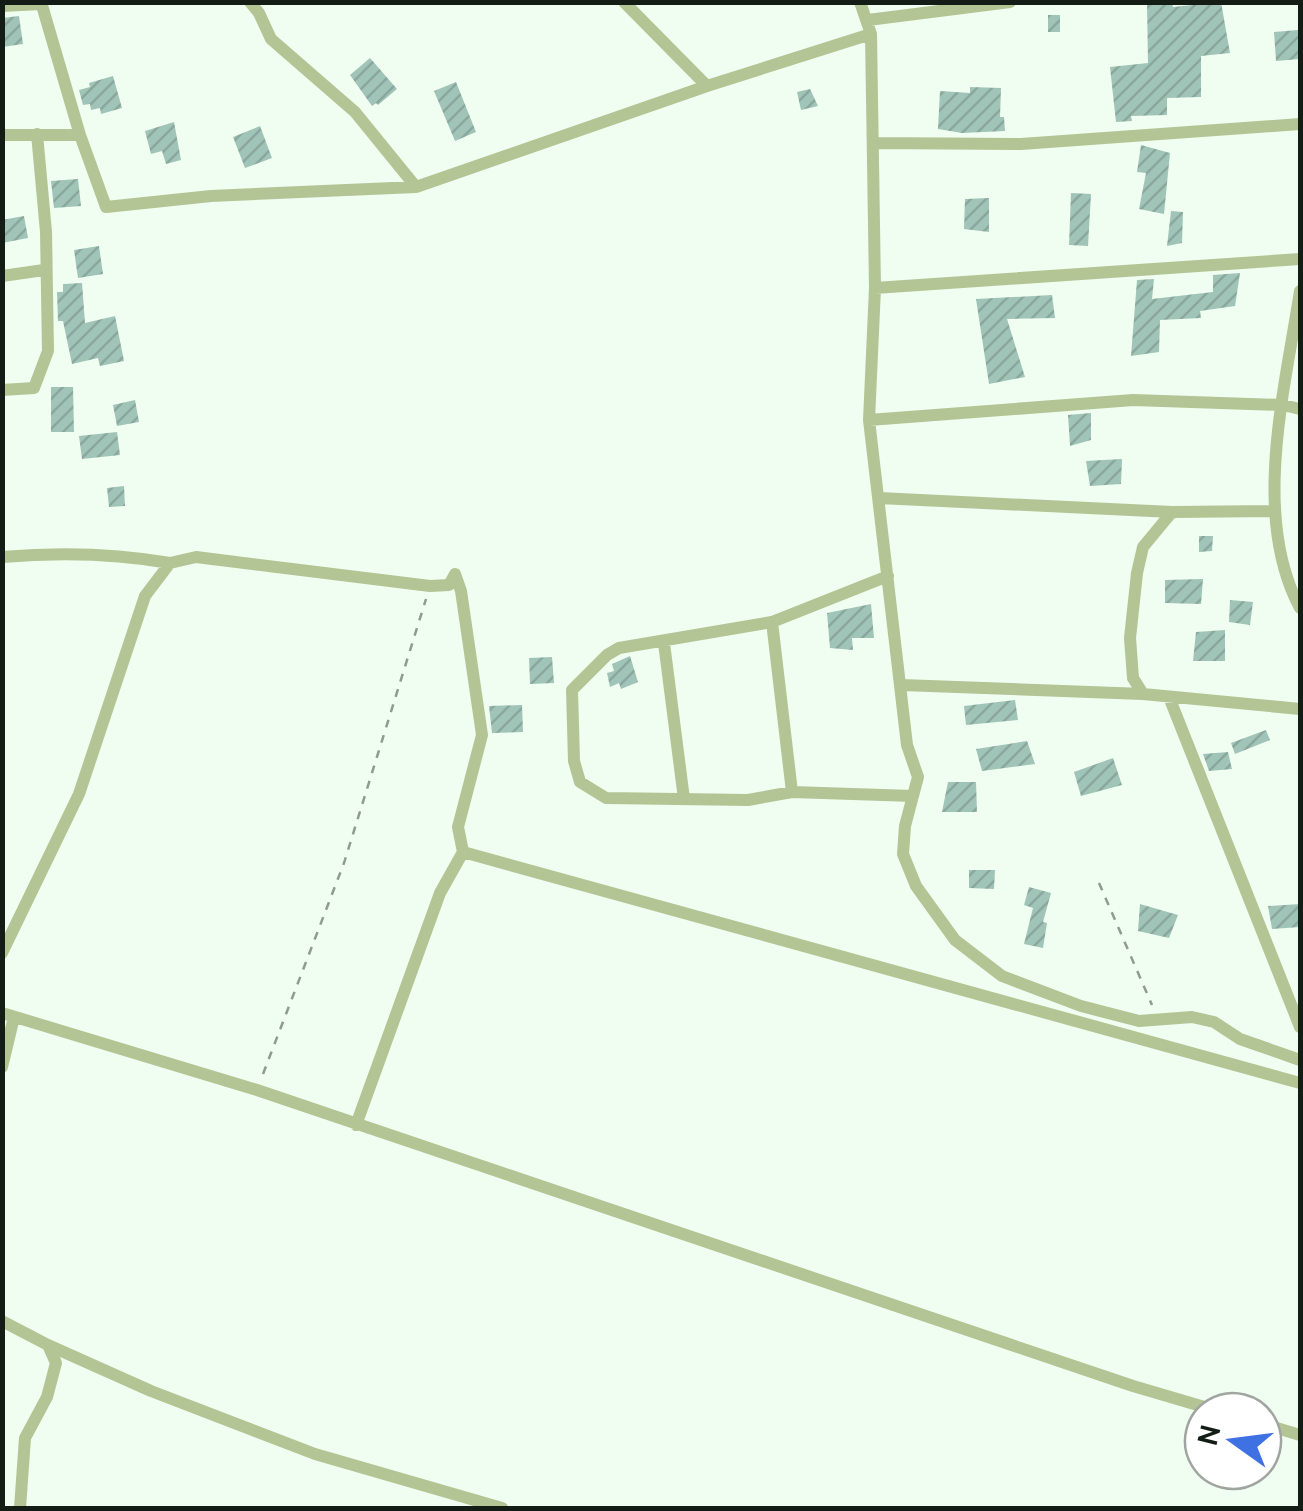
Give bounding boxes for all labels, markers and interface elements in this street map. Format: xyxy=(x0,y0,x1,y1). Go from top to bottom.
north arrow xyxy=(1183,1391,1283,1491)
text: N xyxy=(1190,1421,1228,1449)

